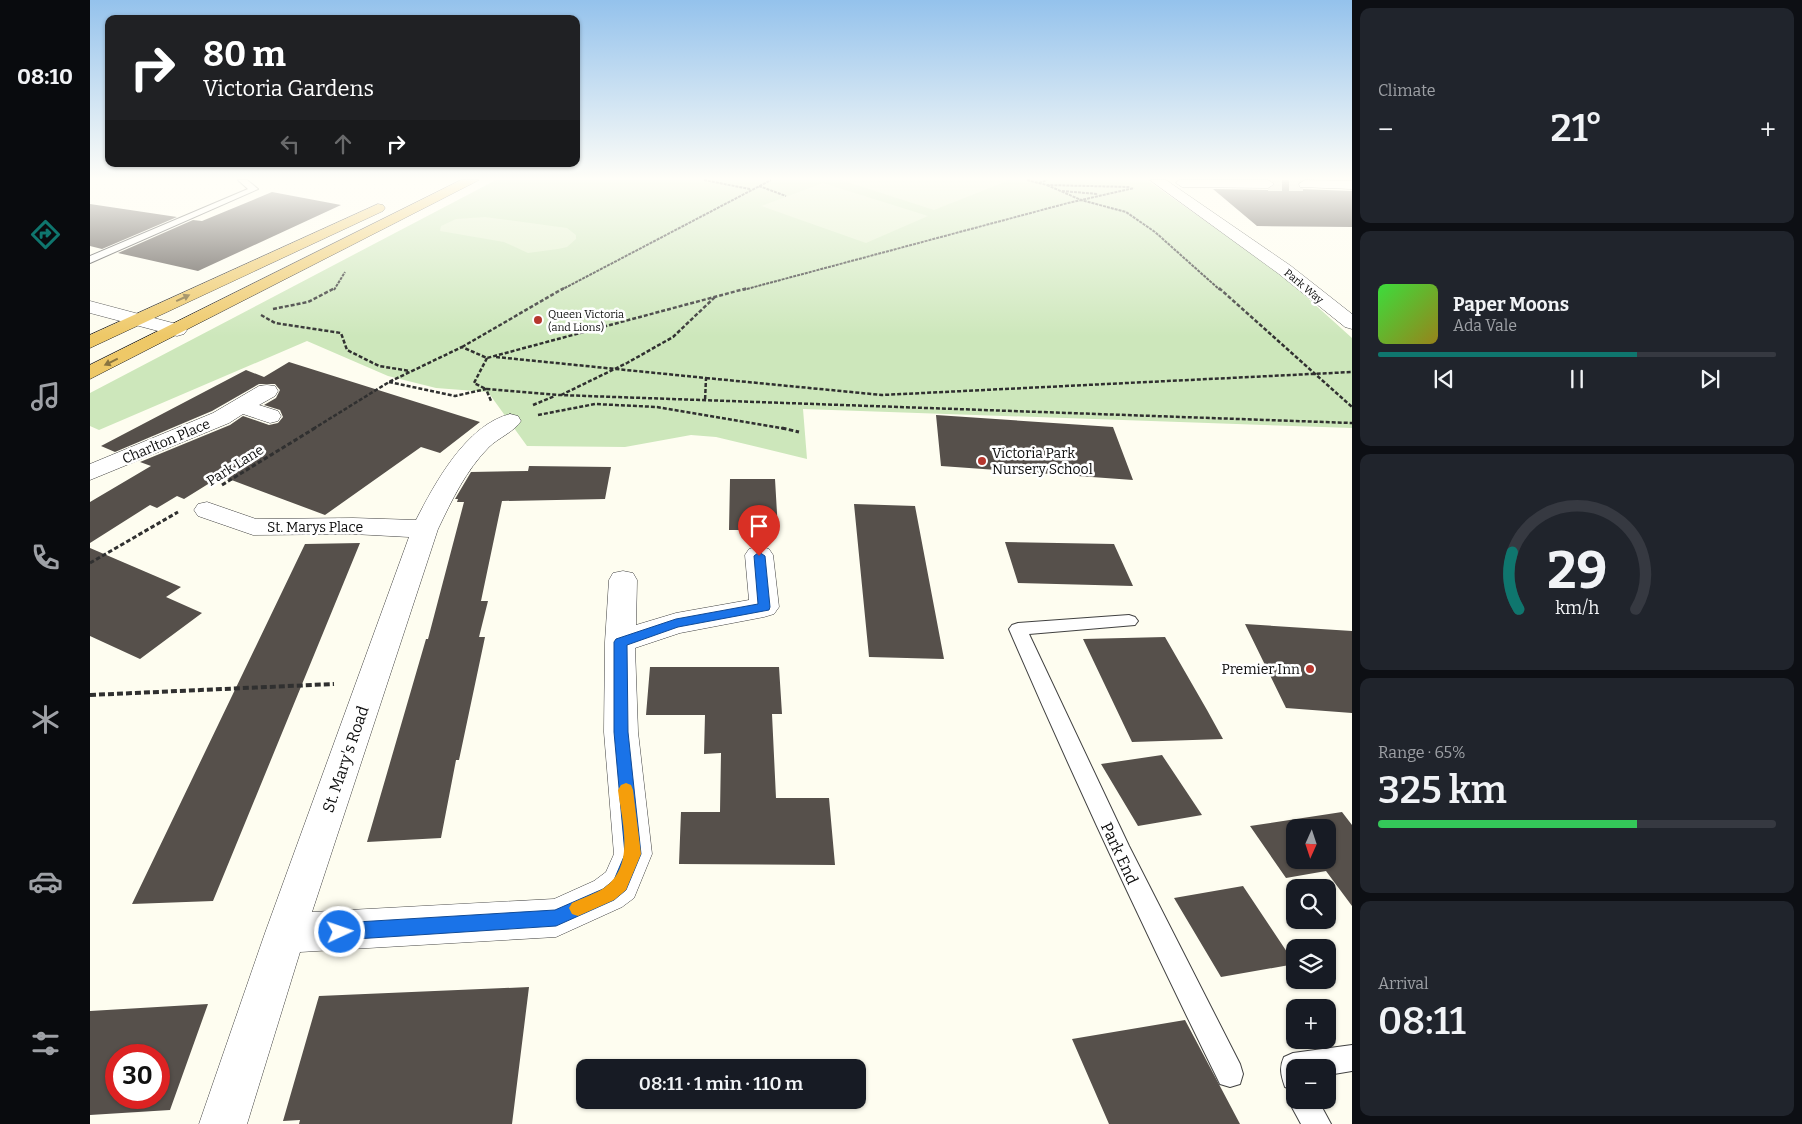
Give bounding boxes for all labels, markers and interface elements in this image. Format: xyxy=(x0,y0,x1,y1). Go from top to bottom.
text: 80 m xyxy=(203,33,286,75)
icon: right xyxy=(120,35,185,100)
text: 08:10 xyxy=(17,63,73,90)
text: Victoria Gardens xyxy=(203,75,374,102)
text: Climate xyxy=(1378,81,1436,100)
text: 21° xyxy=(1551,105,1603,151)
text: − xyxy=(1378,113,1393,146)
text: + xyxy=(1760,113,1776,146)
icon: left xyxy=(276,130,304,158)
icon: ahead xyxy=(329,130,357,158)
icon: right xyxy=(382,130,410,158)
icon: directions xyxy=(28,217,63,252)
street label: Park Way xyxy=(1281,266,1326,307)
one-way arrow xyxy=(176,293,190,301)
text: Paper Moons xyxy=(1453,293,1569,316)
place label: Queen Victoria (and Lions) xyxy=(548,308,624,334)
marker: Queen Victoria (and Lions) xyxy=(532,314,544,326)
text: Ada Vale xyxy=(1453,316,1517,335)
one-way arrow xyxy=(104,359,118,367)
icon: previous xyxy=(1430,365,1458,393)
icon: pause xyxy=(1563,365,1591,393)
icon: next xyxy=(1696,365,1724,393)
icon: music xyxy=(28,379,63,414)
street label: Charlton Place xyxy=(120,415,213,468)
street label: Park Lane xyxy=(204,441,267,490)
place label: Victoria Park Nursery School xyxy=(992,445,1093,478)
marker: Victoria Park Nursery School xyxy=(976,455,988,467)
pin xyxy=(738,505,780,556)
icon: arrive xyxy=(745,512,773,540)
street label: St. Marys Place xyxy=(267,519,363,536)
text: 29 xyxy=(1547,539,1607,602)
icon: phone xyxy=(28,540,63,575)
text: km/h xyxy=(1555,597,1599,619)
place label: Premier Inn xyxy=(1221,661,1300,678)
marker: Premier Inn xyxy=(1304,663,1316,675)
icon: climate xyxy=(28,702,63,737)
street label: St. Mary's Road xyxy=(318,703,373,815)
text: Range · 65% xyxy=(1378,743,1466,762)
text: 325 km xyxy=(1378,767,1507,813)
street label: Park End xyxy=(1097,819,1142,888)
north arrow xyxy=(1286,819,1336,869)
map controls xyxy=(1286,819,1336,1109)
icon: car xyxy=(28,864,63,899)
button: search xyxy=(1286,879,1336,929)
position arrow xyxy=(313,905,365,957)
button: layers xyxy=(1286,939,1336,989)
text: Arrival xyxy=(1378,974,1429,993)
text: 08:11 xyxy=(1378,998,1466,1044)
button: + xyxy=(1286,999,1336,1049)
icon: filters xyxy=(28,1026,63,1061)
speed limit sign: 30 xyxy=(105,1044,170,1109)
button: − xyxy=(1286,1059,1336,1109)
text: 08:11 · 1 min · 110 m xyxy=(639,1072,803,1095)

